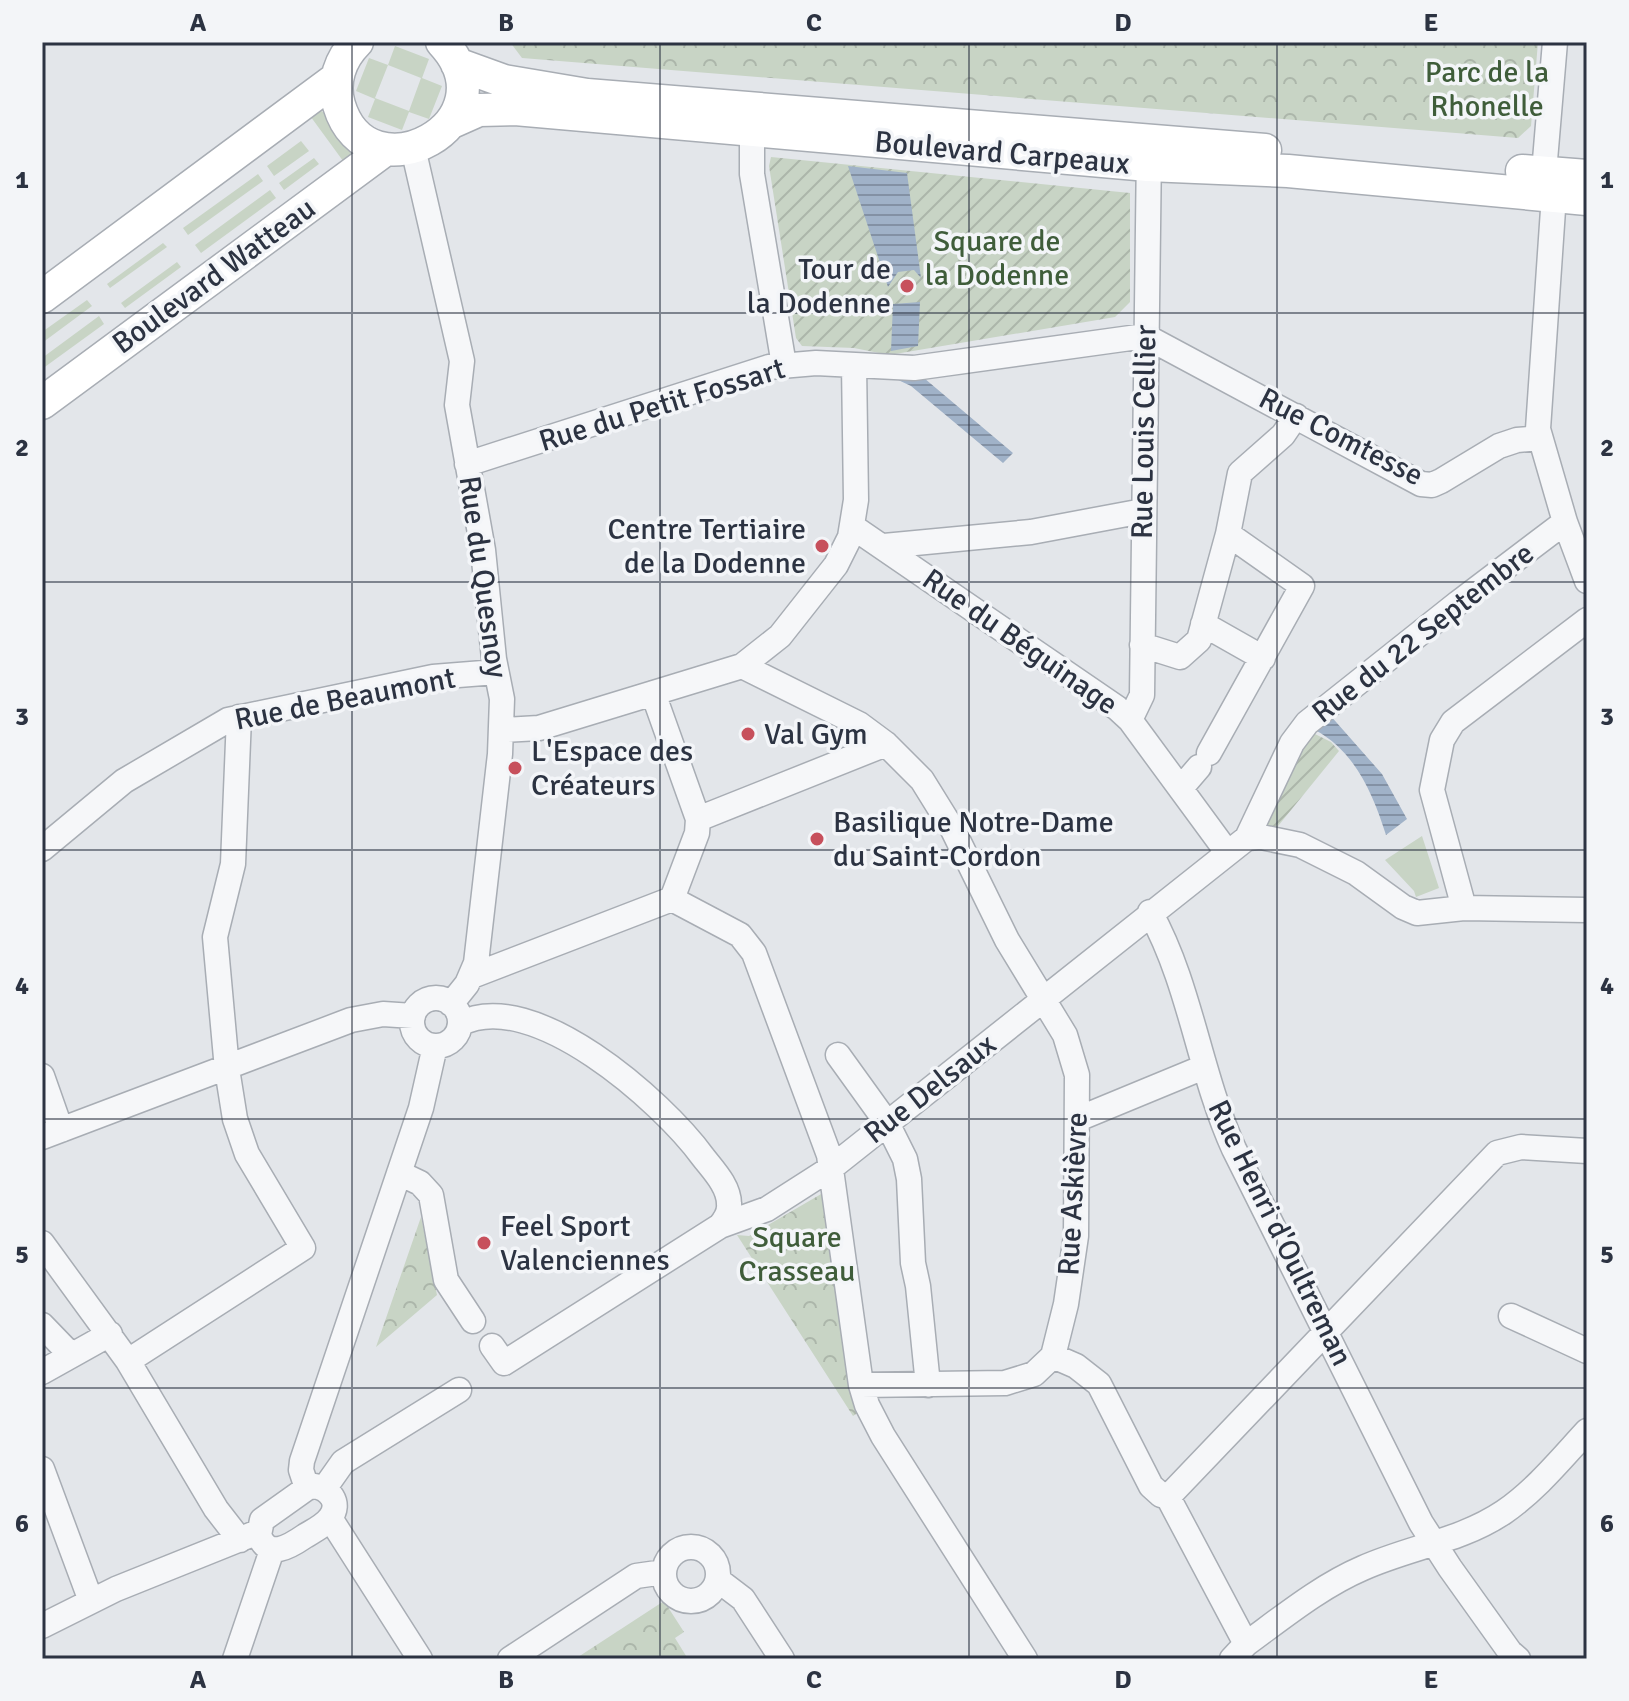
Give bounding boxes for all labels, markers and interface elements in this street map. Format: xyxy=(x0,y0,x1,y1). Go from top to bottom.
text: A xyxy=(190,7,207,39)
text: B xyxy=(498,7,514,39)
text: C xyxy=(806,7,822,39)
text: D xyxy=(1114,7,1132,39)
text: E xyxy=(1424,7,1438,39)
park label: Parc de la Rhonelle xyxy=(1425,54,1549,125)
street label: Boulevard Carpeaux xyxy=(873,123,1131,183)
text: 1 xyxy=(15,164,29,196)
text: 1 xyxy=(1600,164,1614,196)
street label: Boulevard Watteau xyxy=(105,190,323,362)
park label: Square de la Dodenne xyxy=(925,223,1069,294)
place label: Tour de la Dodenne xyxy=(747,251,891,322)
marker: Tour de la Dodenne xyxy=(898,277,916,295)
street label: Rue Louis Cellier xyxy=(1124,325,1164,539)
street label: Rue du Petit Fossart xyxy=(535,350,789,460)
street label: Rue Comtesse xyxy=(1253,380,1429,494)
text: 2 xyxy=(15,432,29,464)
text: 2 xyxy=(1600,432,1614,464)
street label: Rue du Quesnoy xyxy=(450,474,516,680)
place label: Centre Tertiaire de la Dodenne xyxy=(607,511,806,582)
street label: Rue du 22 Septembre xyxy=(1305,535,1541,731)
marker: Centre Tertiaire de la Dodenne xyxy=(813,537,831,555)
street label: Rue du Béguinage xyxy=(915,561,1125,723)
street label: Rue de Beaumont xyxy=(232,659,458,739)
text: 3 xyxy=(15,701,29,733)
text: 3 xyxy=(1600,701,1614,733)
place label: Val Gym xyxy=(764,716,868,753)
marker: Val Gym xyxy=(739,725,757,743)
place label: L'Espace des Créateurs xyxy=(531,733,693,804)
marker: L'Espace des Créateurs xyxy=(506,759,524,777)
place label: Basilique Notre-Dame du Saint-Cordon xyxy=(833,804,1114,875)
marker: Basilique Notre-Dame du Saint-Cordon xyxy=(808,830,826,848)
text: 4 xyxy=(15,970,29,1002)
text: 4 xyxy=(1600,970,1614,1002)
street label: Rue Delsaux xyxy=(857,1026,1003,1152)
street label: Rue Henri d'Oultreman xyxy=(1200,1094,1360,1372)
street label: Rue Askièvre xyxy=(1050,1111,1096,1277)
place label: Feel Sport Valenciennes xyxy=(500,1208,670,1279)
park label: Square Crasseau xyxy=(738,1219,856,1290)
marker: Feel Sport Valenciennes xyxy=(475,1234,493,1252)
text: 5 xyxy=(15,1239,29,1271)
text: 5 xyxy=(1600,1239,1614,1271)
text: 6 xyxy=(15,1508,29,1540)
text: 6 xyxy=(1600,1508,1614,1540)
text: A xyxy=(190,1664,207,1696)
text: B xyxy=(498,1664,514,1696)
text: C xyxy=(806,1664,822,1696)
text: D xyxy=(1114,1664,1132,1696)
text: E xyxy=(1424,1664,1438,1696)

